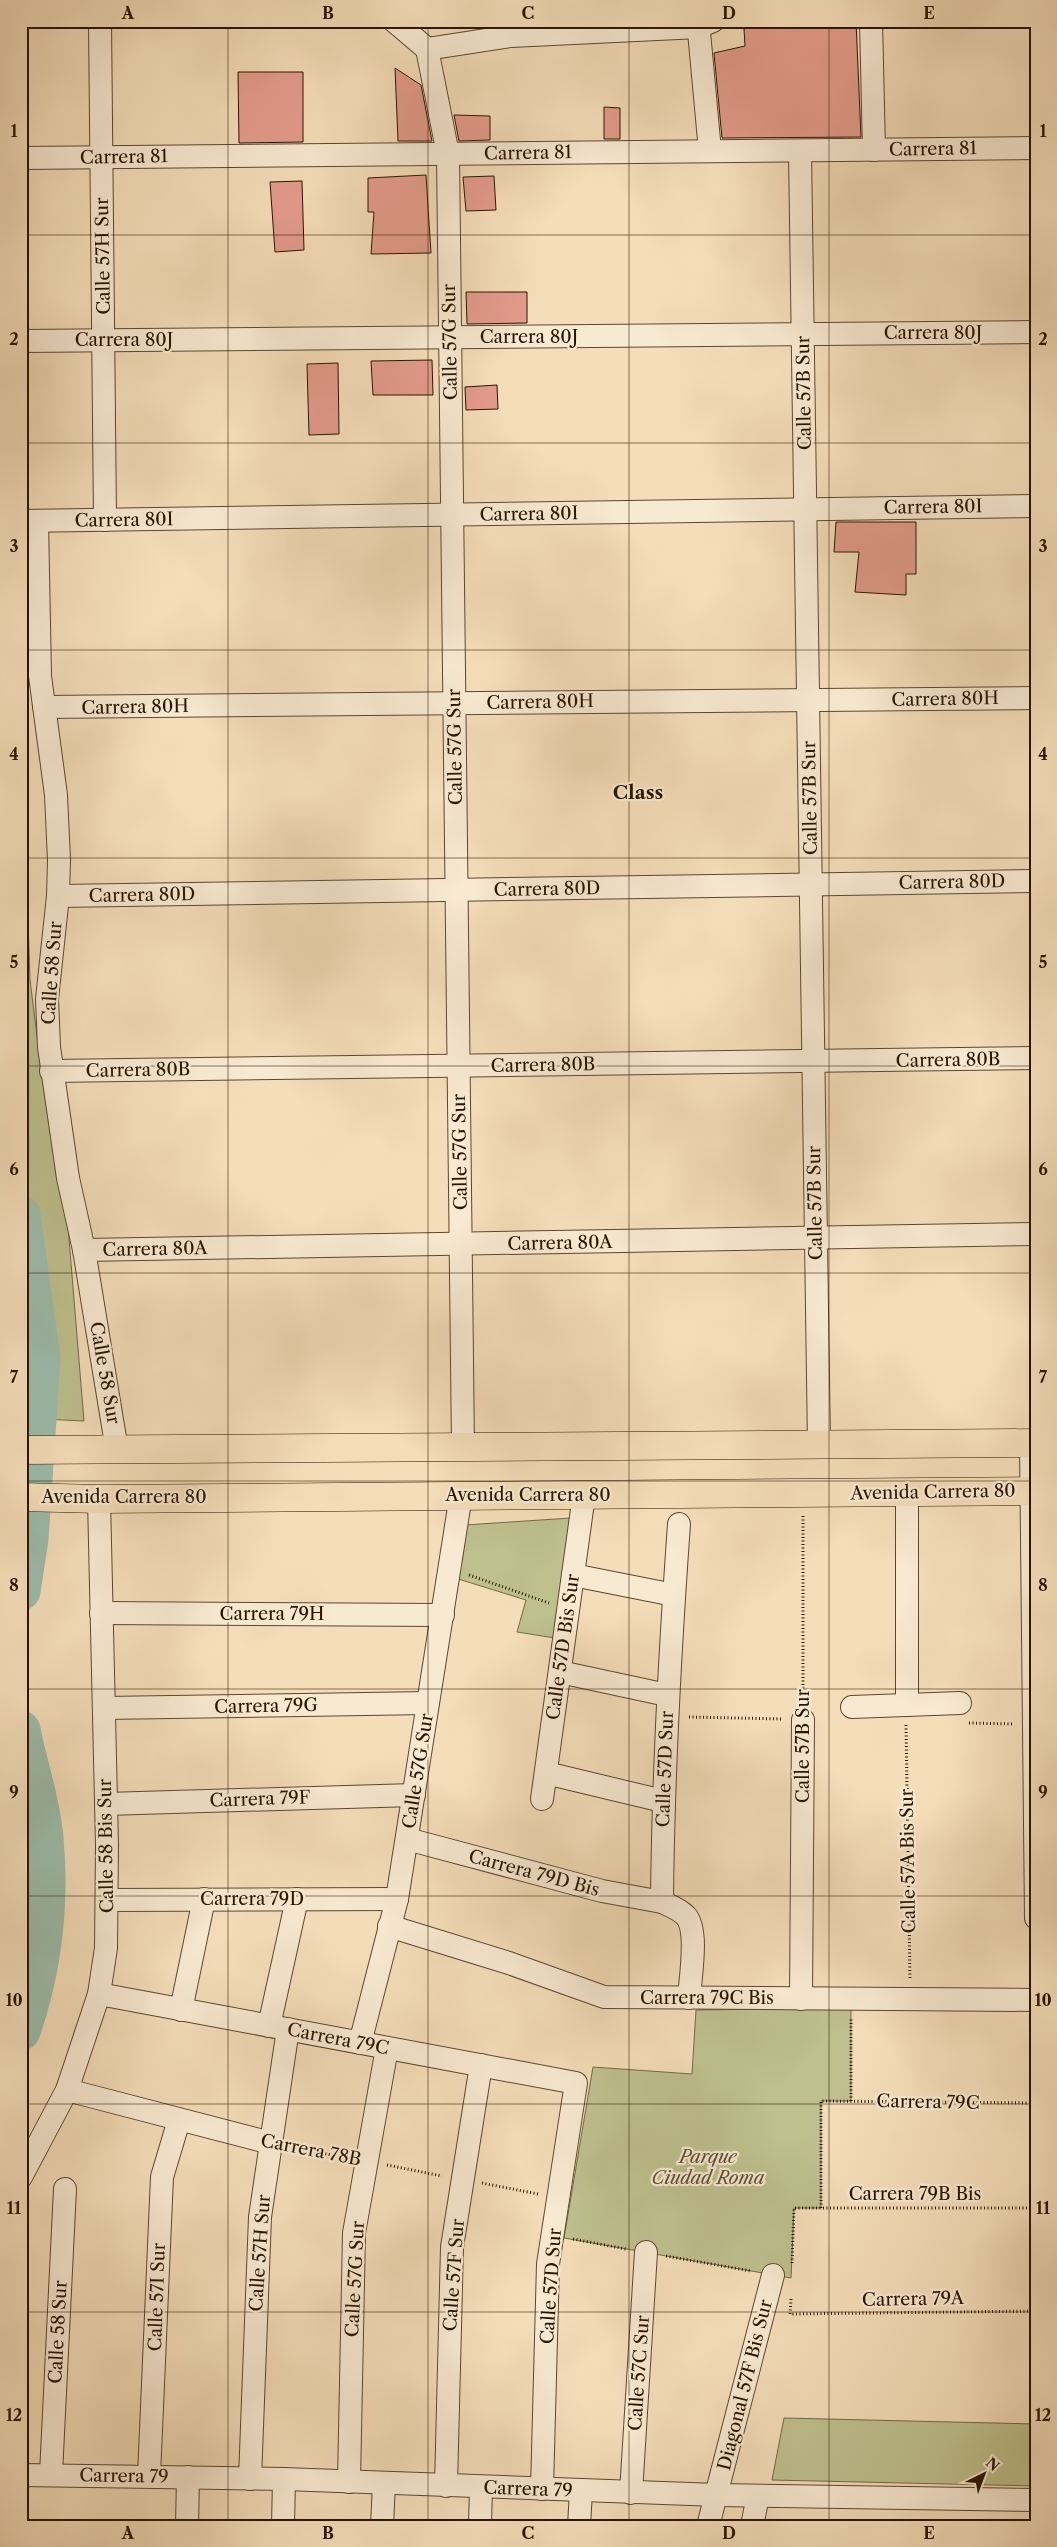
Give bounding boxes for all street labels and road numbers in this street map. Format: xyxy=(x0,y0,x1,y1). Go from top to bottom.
street label: Carrera 81 xyxy=(889,137,978,161)
street label: Carrera 81 xyxy=(484,141,573,165)
street label: Carrera 81 xyxy=(80,145,169,169)
street label: Calle 57H Sur xyxy=(91,197,115,315)
street label: Calle 57G Sur xyxy=(438,283,462,400)
street label: Carrera 80J xyxy=(884,322,982,344)
street label: Carrera 80J xyxy=(480,326,578,348)
street label: Carrera 80J xyxy=(75,329,173,351)
street label: Calle 57B Sur xyxy=(792,335,816,450)
street label: Carrera 80I xyxy=(883,495,983,519)
street label: Carrera 80I xyxy=(479,502,579,526)
street label: Carrera 80I xyxy=(74,508,174,532)
street label: Carrera 80H xyxy=(891,687,999,711)
street label: Calle 57G Sur xyxy=(443,688,467,805)
street label: Carrera 80H xyxy=(486,690,594,714)
street label: Carrera 80H xyxy=(81,695,189,719)
street label: Calle 57B Sur xyxy=(798,740,822,855)
street label: Carrera 80D xyxy=(899,870,1005,894)
street label: Carrera 80D xyxy=(494,877,600,901)
street label: Carrera 80D xyxy=(89,883,195,907)
street label: Calle 58 Sur xyxy=(37,920,67,1025)
street label: Carrera 80B xyxy=(896,1048,1000,1072)
street label: Carrera 80B xyxy=(491,1053,595,1077)
street label: Carrera 80B xyxy=(86,1058,190,1082)
street label: Calle 57G Sur xyxy=(448,1093,472,1210)
street label: Calle 57B Sur xyxy=(803,1145,827,1260)
street label: Carrera 80A xyxy=(507,1231,613,1255)
street label: Carrera 80A xyxy=(102,1237,208,1261)
street label: Calle 58 Sur xyxy=(85,1320,125,1426)
street label: Avenida Carrera 80 xyxy=(849,1480,1016,1504)
street label: Avenida Carrera 80 xyxy=(444,1484,611,1506)
street label: Avenida Carrera 80 xyxy=(40,1486,207,1508)
street label: Calle 57D Bis Sur xyxy=(542,1572,584,1721)
street label: Carrera 79H xyxy=(220,1603,324,1625)
street label: Calle 57B Sur xyxy=(792,1688,814,1803)
street label: Carrera 79G xyxy=(214,1694,319,1718)
street label: Calle 57D Sur xyxy=(652,1710,678,1828)
street label: Calle 57G Sur xyxy=(398,1711,438,1830)
street label: Calle 58 Bis Sur xyxy=(94,1778,118,1913)
street label: Carrera 79F xyxy=(209,1786,311,1812)
street label: Calle 57A Bis Sur xyxy=(896,1788,920,1933)
street label: Carrera 79D Bis xyxy=(466,1845,602,1901)
street label: Carrera 79D xyxy=(200,1888,304,1910)
street label: Carrera 79C Bis xyxy=(640,1987,774,2009)
street label: Carrera 79C xyxy=(285,2018,391,2060)
street label: Carrera 79C xyxy=(876,2090,980,2114)
street label: Carrera 78B xyxy=(259,2129,363,2171)
street label: Carrera 79B Bis xyxy=(849,2183,981,2205)
street label: Calle 57H Sur xyxy=(245,2193,275,2312)
street label: Calle 57F Sur xyxy=(439,2217,469,2332)
street label: Calle 57G Sur xyxy=(341,2220,369,2338)
street label: Calle 57D Sur xyxy=(536,2227,566,2345)
street label: Calle 57I Sur xyxy=(144,2242,170,2352)
street label: Calle 58 Sur xyxy=(44,2279,72,2384)
street label: Carrera 79A xyxy=(862,2287,965,2311)
street label: Diagonal 57F Bis Sur xyxy=(713,2297,777,2473)
street label: Calle 57C Sur xyxy=(624,2314,654,2431)
street label: Carrera 79 xyxy=(79,2464,169,2488)
street label: Carrera 79 xyxy=(483,2476,573,2502)

